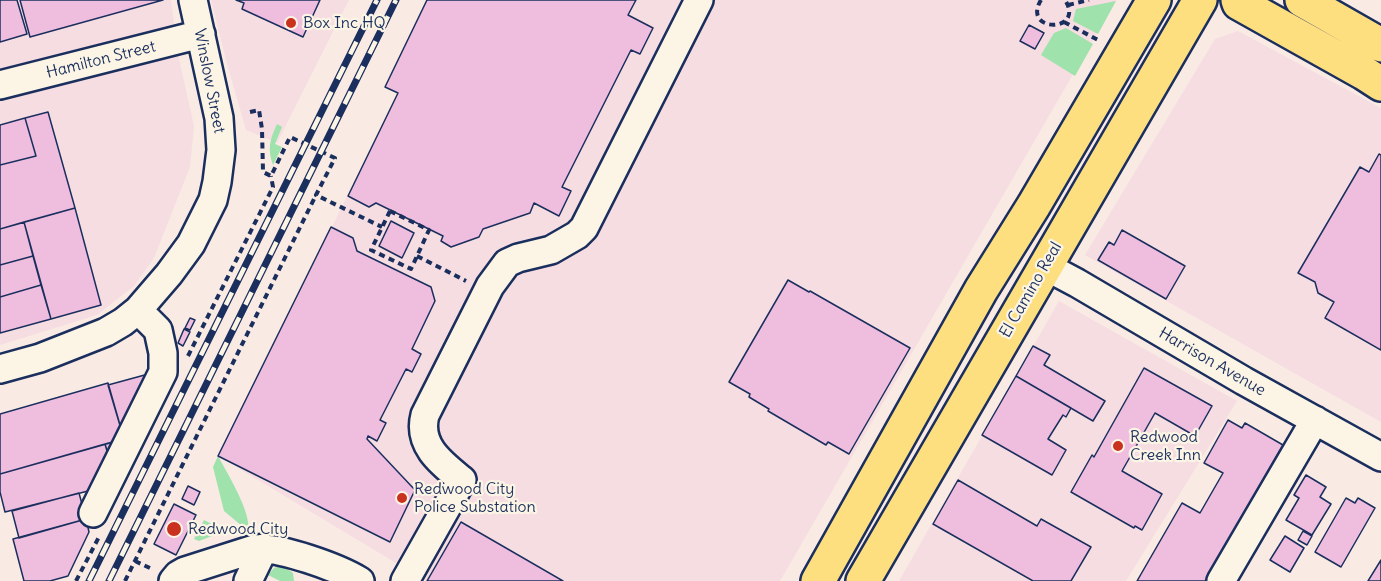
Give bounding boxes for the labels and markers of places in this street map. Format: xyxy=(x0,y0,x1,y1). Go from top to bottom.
place label: Box Inc HQ xyxy=(303,13,386,33)
marker: Box Inc HQ xyxy=(284,16,298,30)
place label: Redwood Creek Inn xyxy=(1130,427,1201,465)
marker: Redwood Creek Inn xyxy=(1111,439,1125,453)
place label: Redwood City Police Substation xyxy=(414,479,536,517)
marker: Redwood City Police Substation xyxy=(395,491,409,505)
place label: Redwood City xyxy=(188,519,288,539)
marker: Redwood City xyxy=(165,520,183,538)

